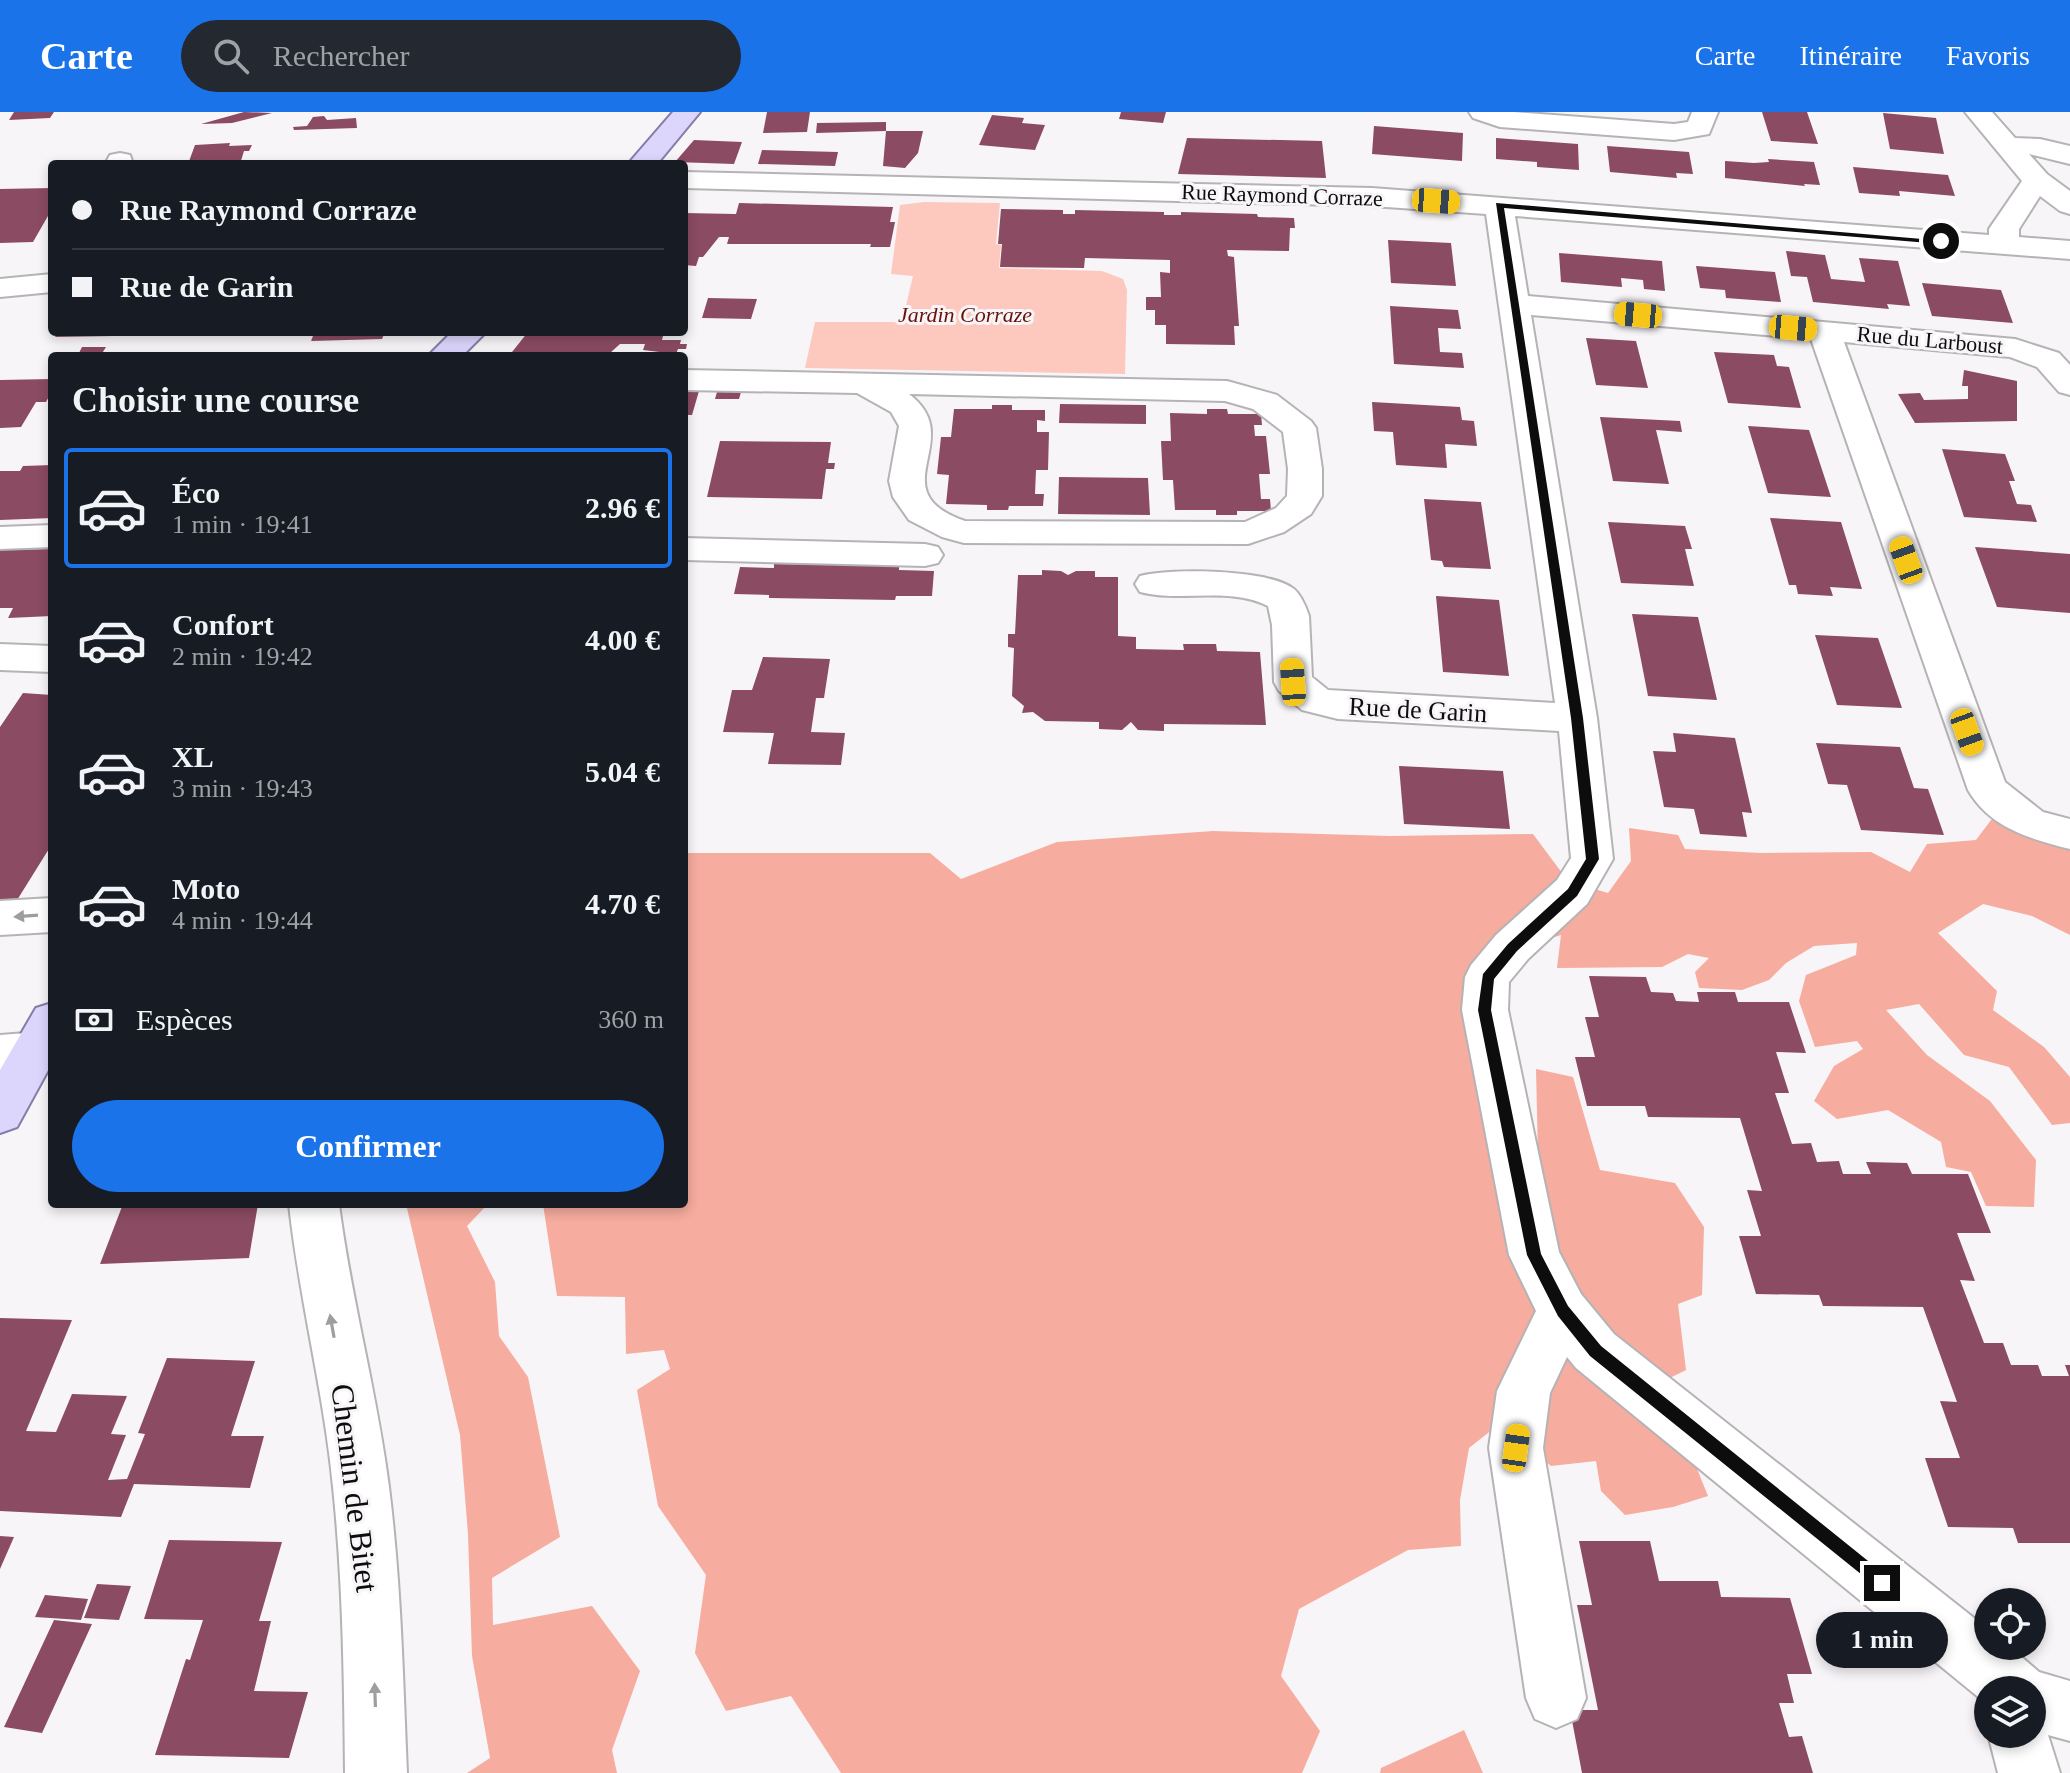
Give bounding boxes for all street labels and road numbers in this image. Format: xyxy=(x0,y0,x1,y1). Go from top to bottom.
street label: Rue Raymond Corraze xyxy=(1181,179,1383,211)
street label: Rue du Larboust xyxy=(1856,321,2004,359)
street label: Rue de Garin xyxy=(1348,692,1488,728)
street label: Chemin de Bitet xyxy=(324,1382,386,1594)

